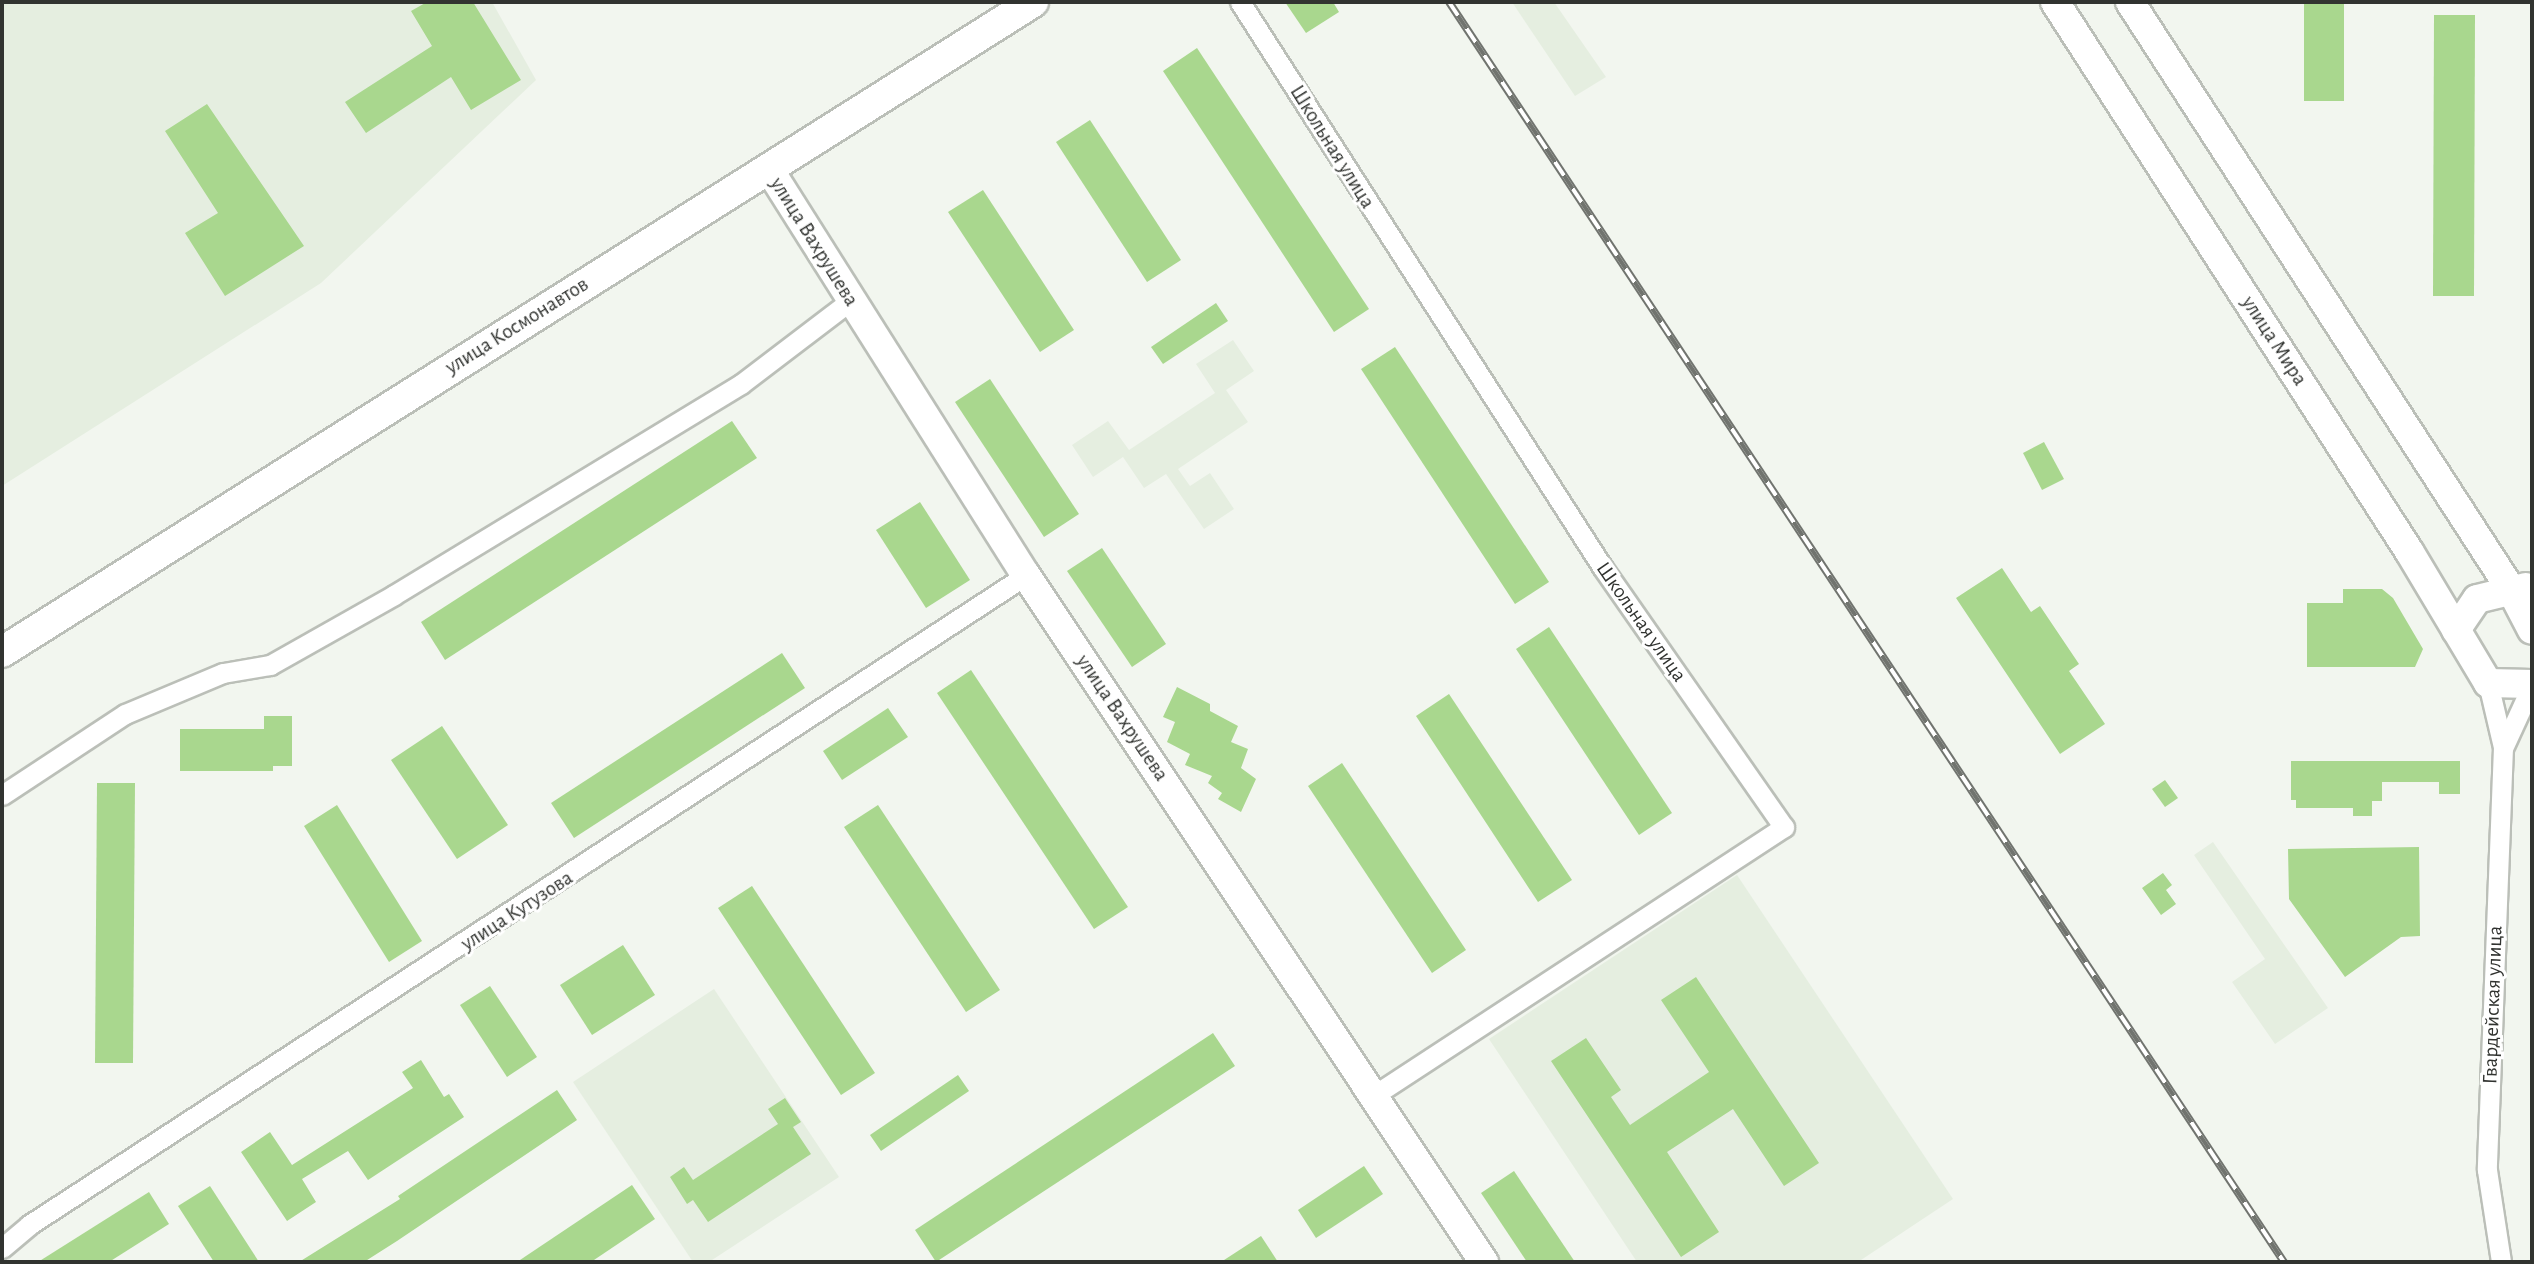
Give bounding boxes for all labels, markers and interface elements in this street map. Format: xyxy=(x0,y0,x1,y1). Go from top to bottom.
street label: Школьная улица xyxy=(1284,81,1380,213)
street label: улица Вахрушева xyxy=(764,173,864,311)
street label: улица Космонавтов xyxy=(441,272,593,380)
street label: улица Мира xyxy=(2236,291,2312,391)
street label: Школьная улица xyxy=(1590,557,1692,687)
street label: улица Вахрушева xyxy=(1070,650,1174,786)
street label: улица Кутузова xyxy=(456,866,578,956)
street label: Гвардейская улица xyxy=(2478,925,2508,1085)

